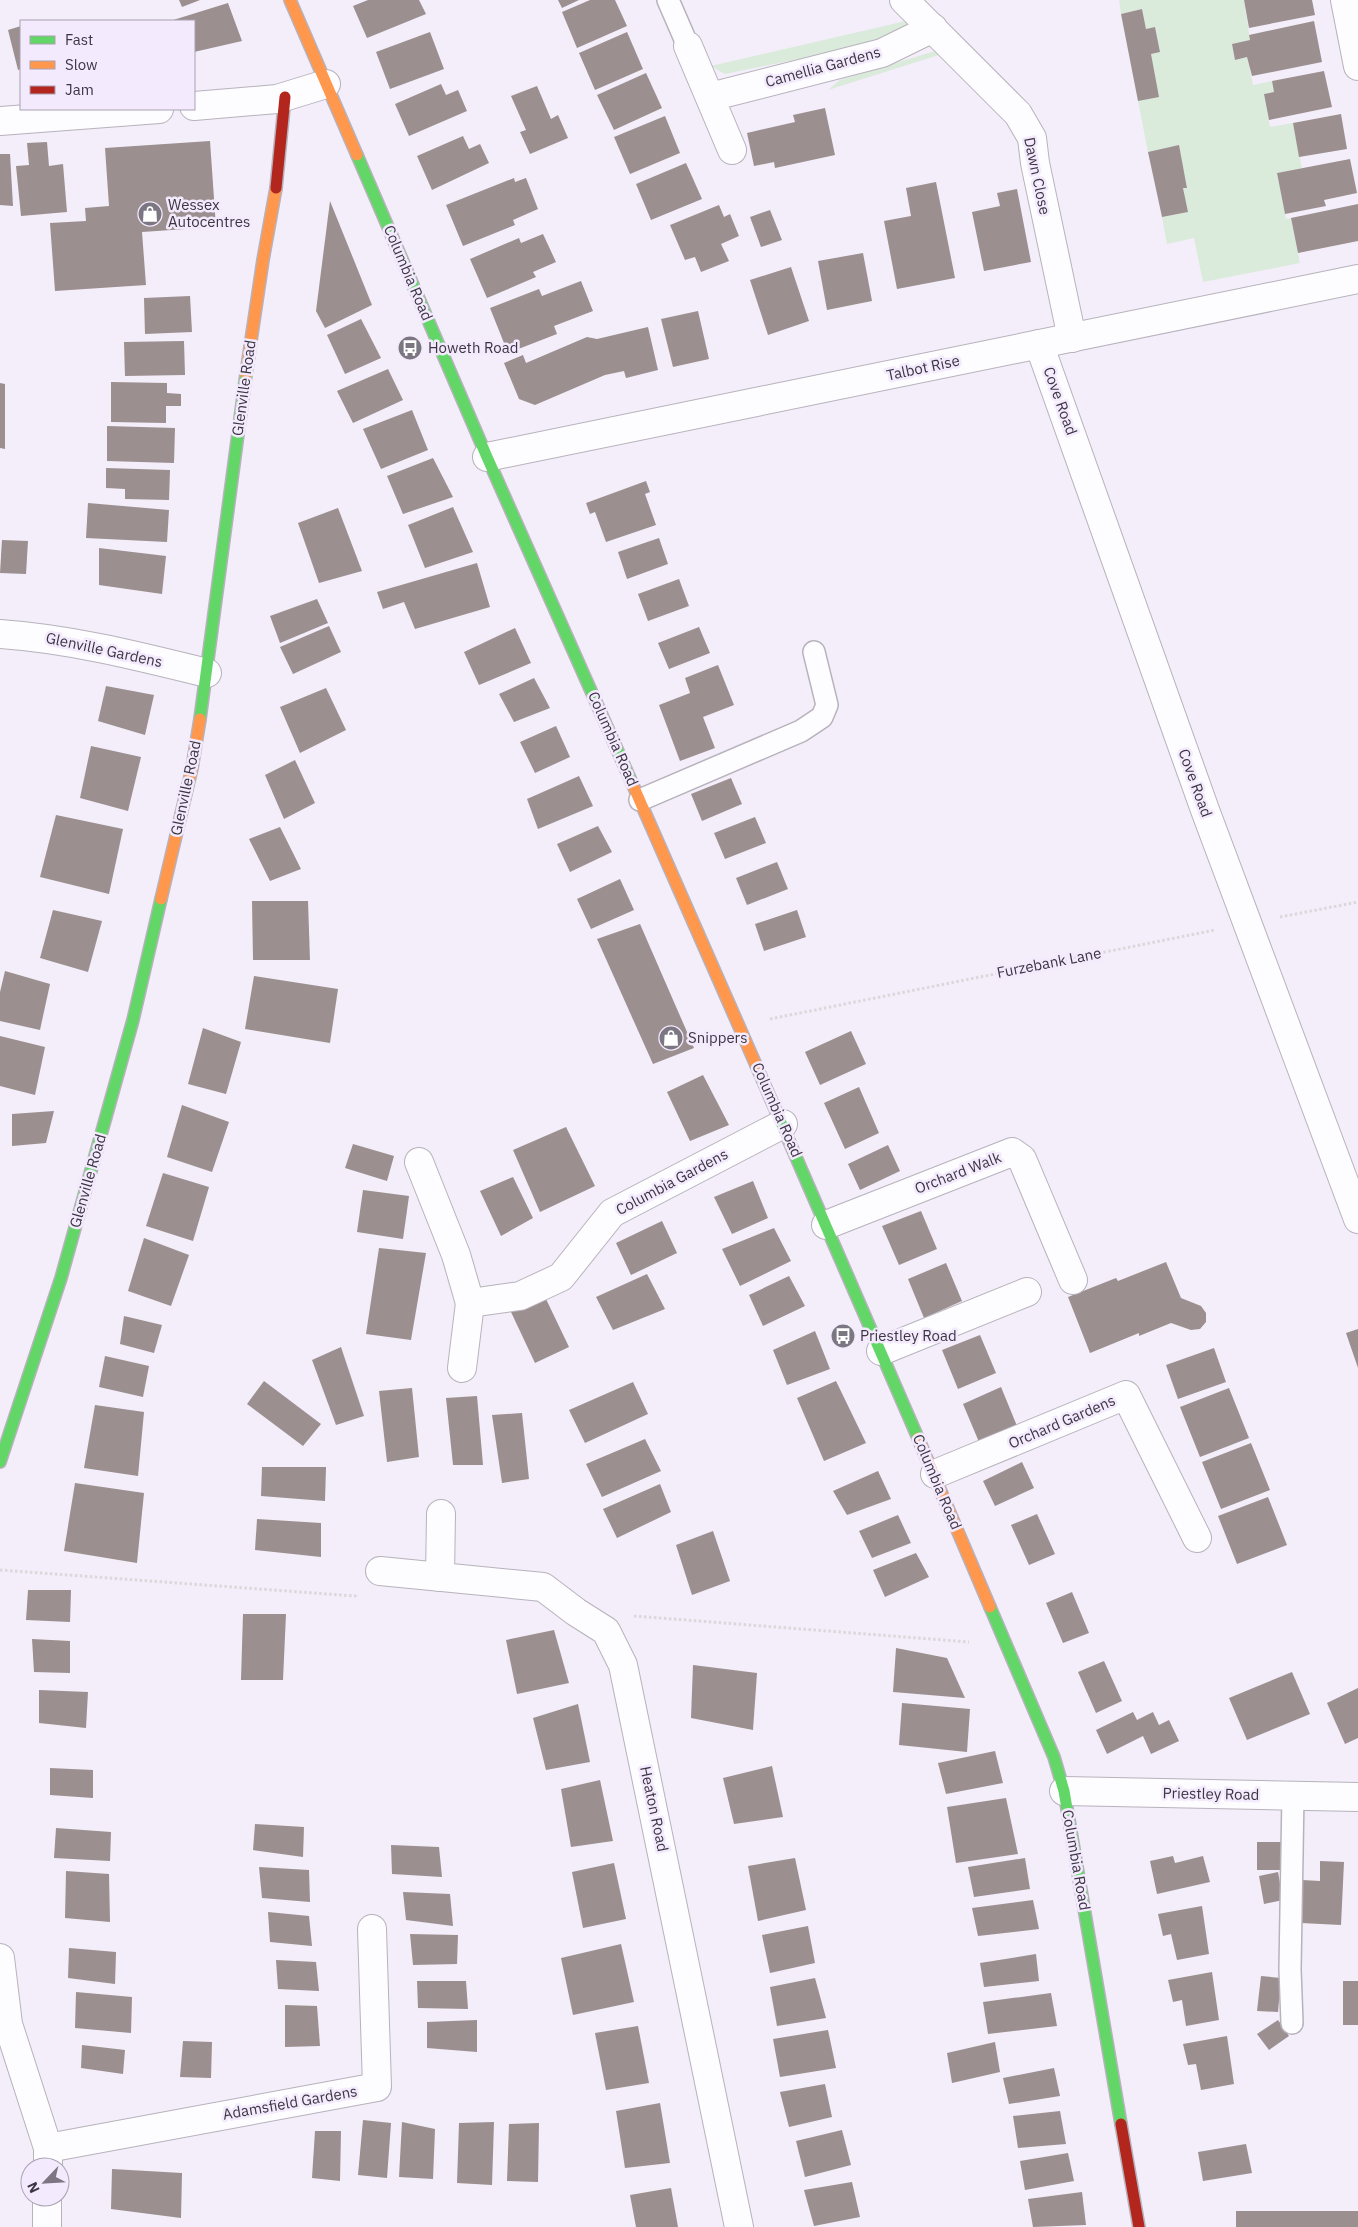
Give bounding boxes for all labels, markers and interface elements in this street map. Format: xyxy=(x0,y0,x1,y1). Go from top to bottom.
legend xyxy=(20,20,195,110)
text: Fast xyxy=(65,30,93,49)
street label: Camellia Gardens xyxy=(763,42,883,91)
text: Slow xyxy=(65,55,98,74)
text: Jam xyxy=(65,80,94,99)
street label: Dawn Close xyxy=(1020,135,1055,216)
place label: Wessex Autocentres xyxy=(168,195,250,231)
shop icon: Wessex Autocentres xyxy=(137,201,163,227)
street label: Columbia Road xyxy=(380,222,437,323)
bus stop icon: Howeth Road xyxy=(397,335,423,361)
place label: Howeth Road xyxy=(428,338,518,357)
street label: Glenville Road xyxy=(227,339,260,437)
street label: Talbot Rise xyxy=(885,350,961,385)
street label: Cove Road xyxy=(1039,364,1082,437)
street label: Glenville Gardens xyxy=(44,628,164,671)
street label: Columbia Road xyxy=(584,688,643,789)
street label: Glenville Road xyxy=(166,739,205,837)
street label: Cove Road xyxy=(1174,746,1217,819)
street label: Furzebank Lane xyxy=(995,943,1103,982)
shop icon: Snippers xyxy=(658,1025,684,1051)
place label: Snippers xyxy=(688,1028,747,1047)
street label: Columbia Road xyxy=(748,1059,807,1160)
street label: Glenville Road xyxy=(65,1132,110,1230)
street label: Columbia Gardens xyxy=(613,1144,731,1219)
street label: Orchard Walk xyxy=(912,1147,1004,1198)
bus stop icon: Priestley Road xyxy=(830,1323,856,1349)
place label: Priestley Road xyxy=(860,1326,957,1345)
street label: Orchard Gardens xyxy=(1005,1390,1118,1453)
street label: Columbia Road xyxy=(909,1431,966,1532)
street label: Heaton Road xyxy=(636,1764,673,1853)
street label: Priestley Road xyxy=(1163,1783,1259,1804)
street label: Columbia Road xyxy=(1058,1808,1095,1912)
street label: Adamsfield Gardens xyxy=(221,2081,359,2124)
north arrow xyxy=(20,2157,70,2207)
text: N xyxy=(23,2179,44,2196)

